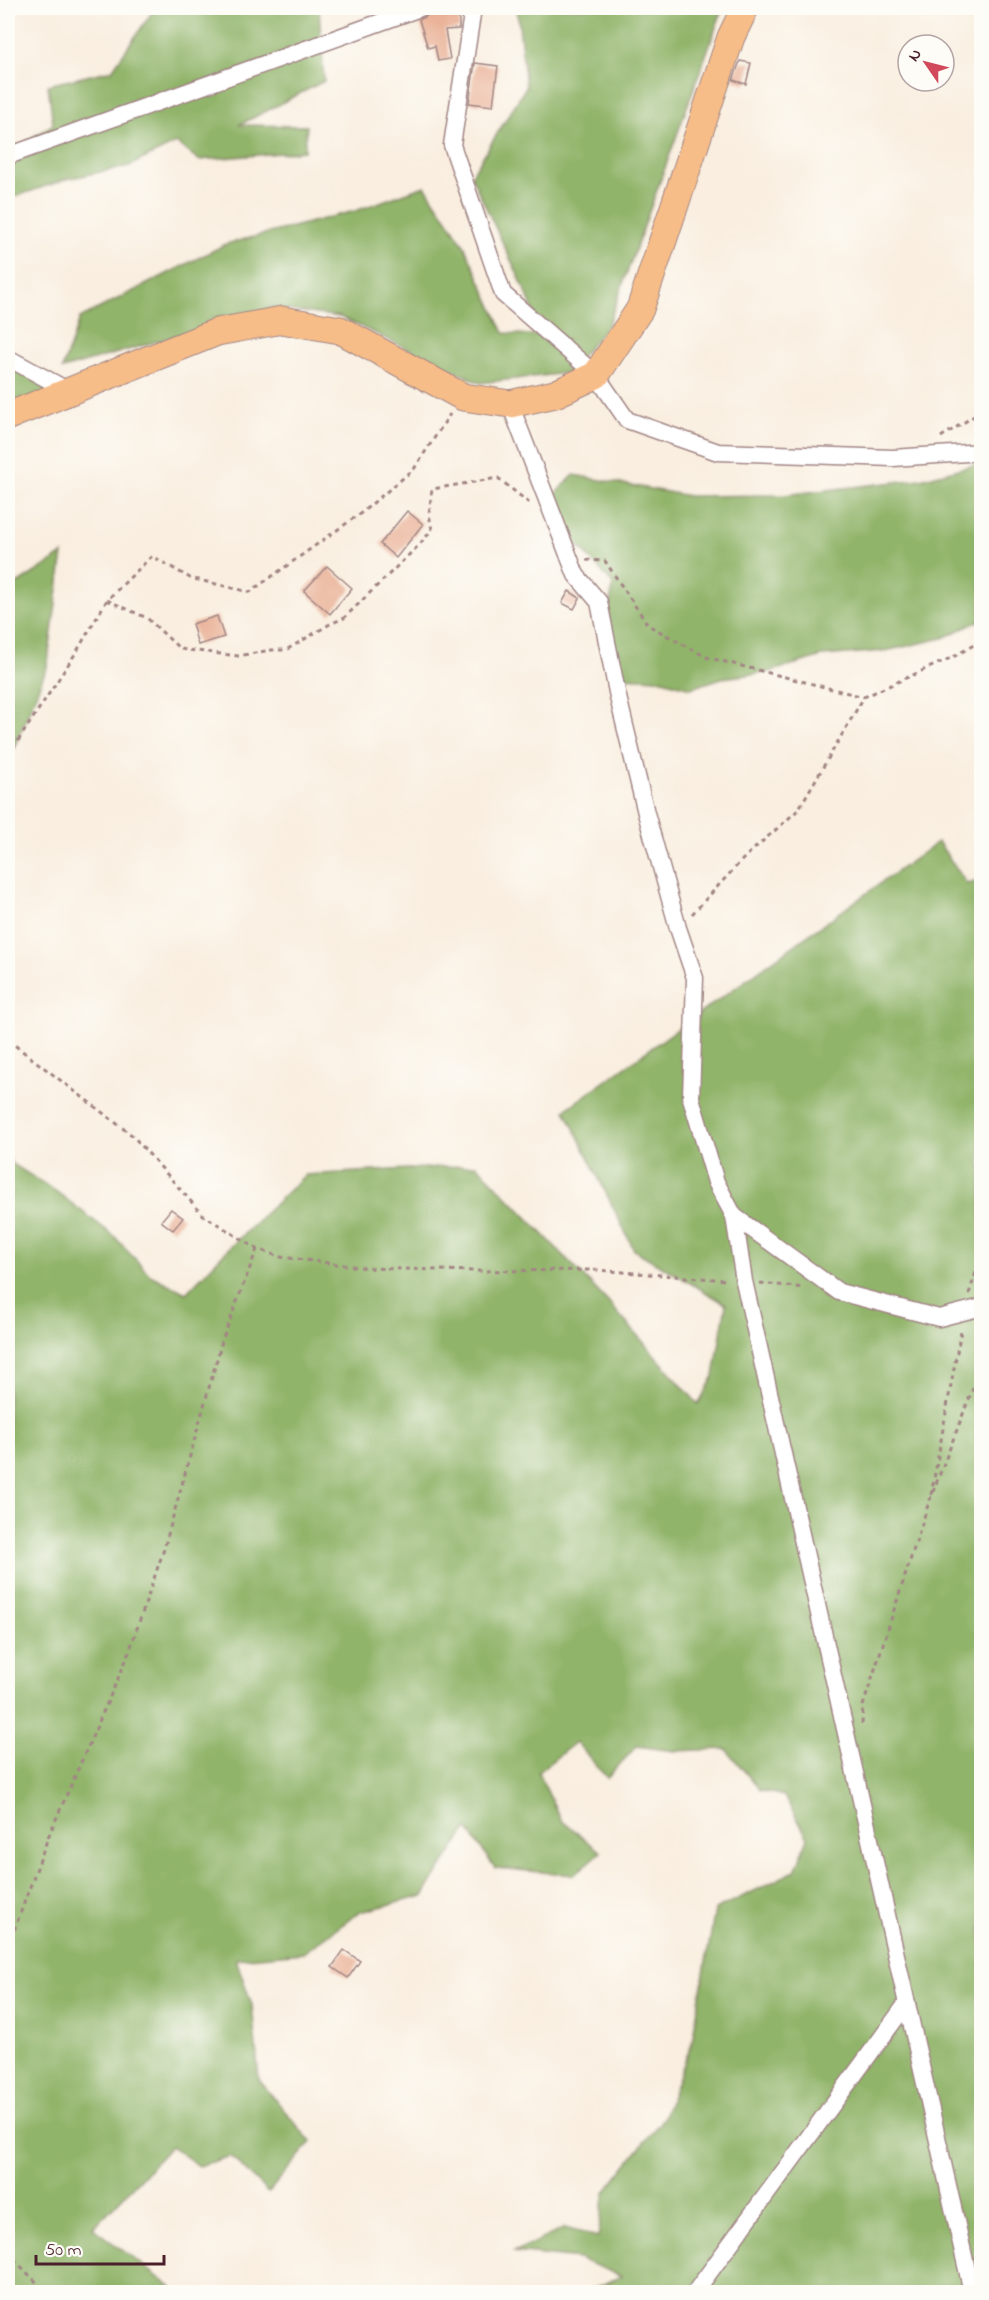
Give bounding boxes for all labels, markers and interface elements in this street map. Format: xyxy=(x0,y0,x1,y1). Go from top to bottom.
north arrow xyxy=(896,33,956,93)
text: N xyxy=(902,44,928,67)
scale bar xyxy=(36,2228,164,2266)
text: 50 m xyxy=(45,2238,82,2264)

